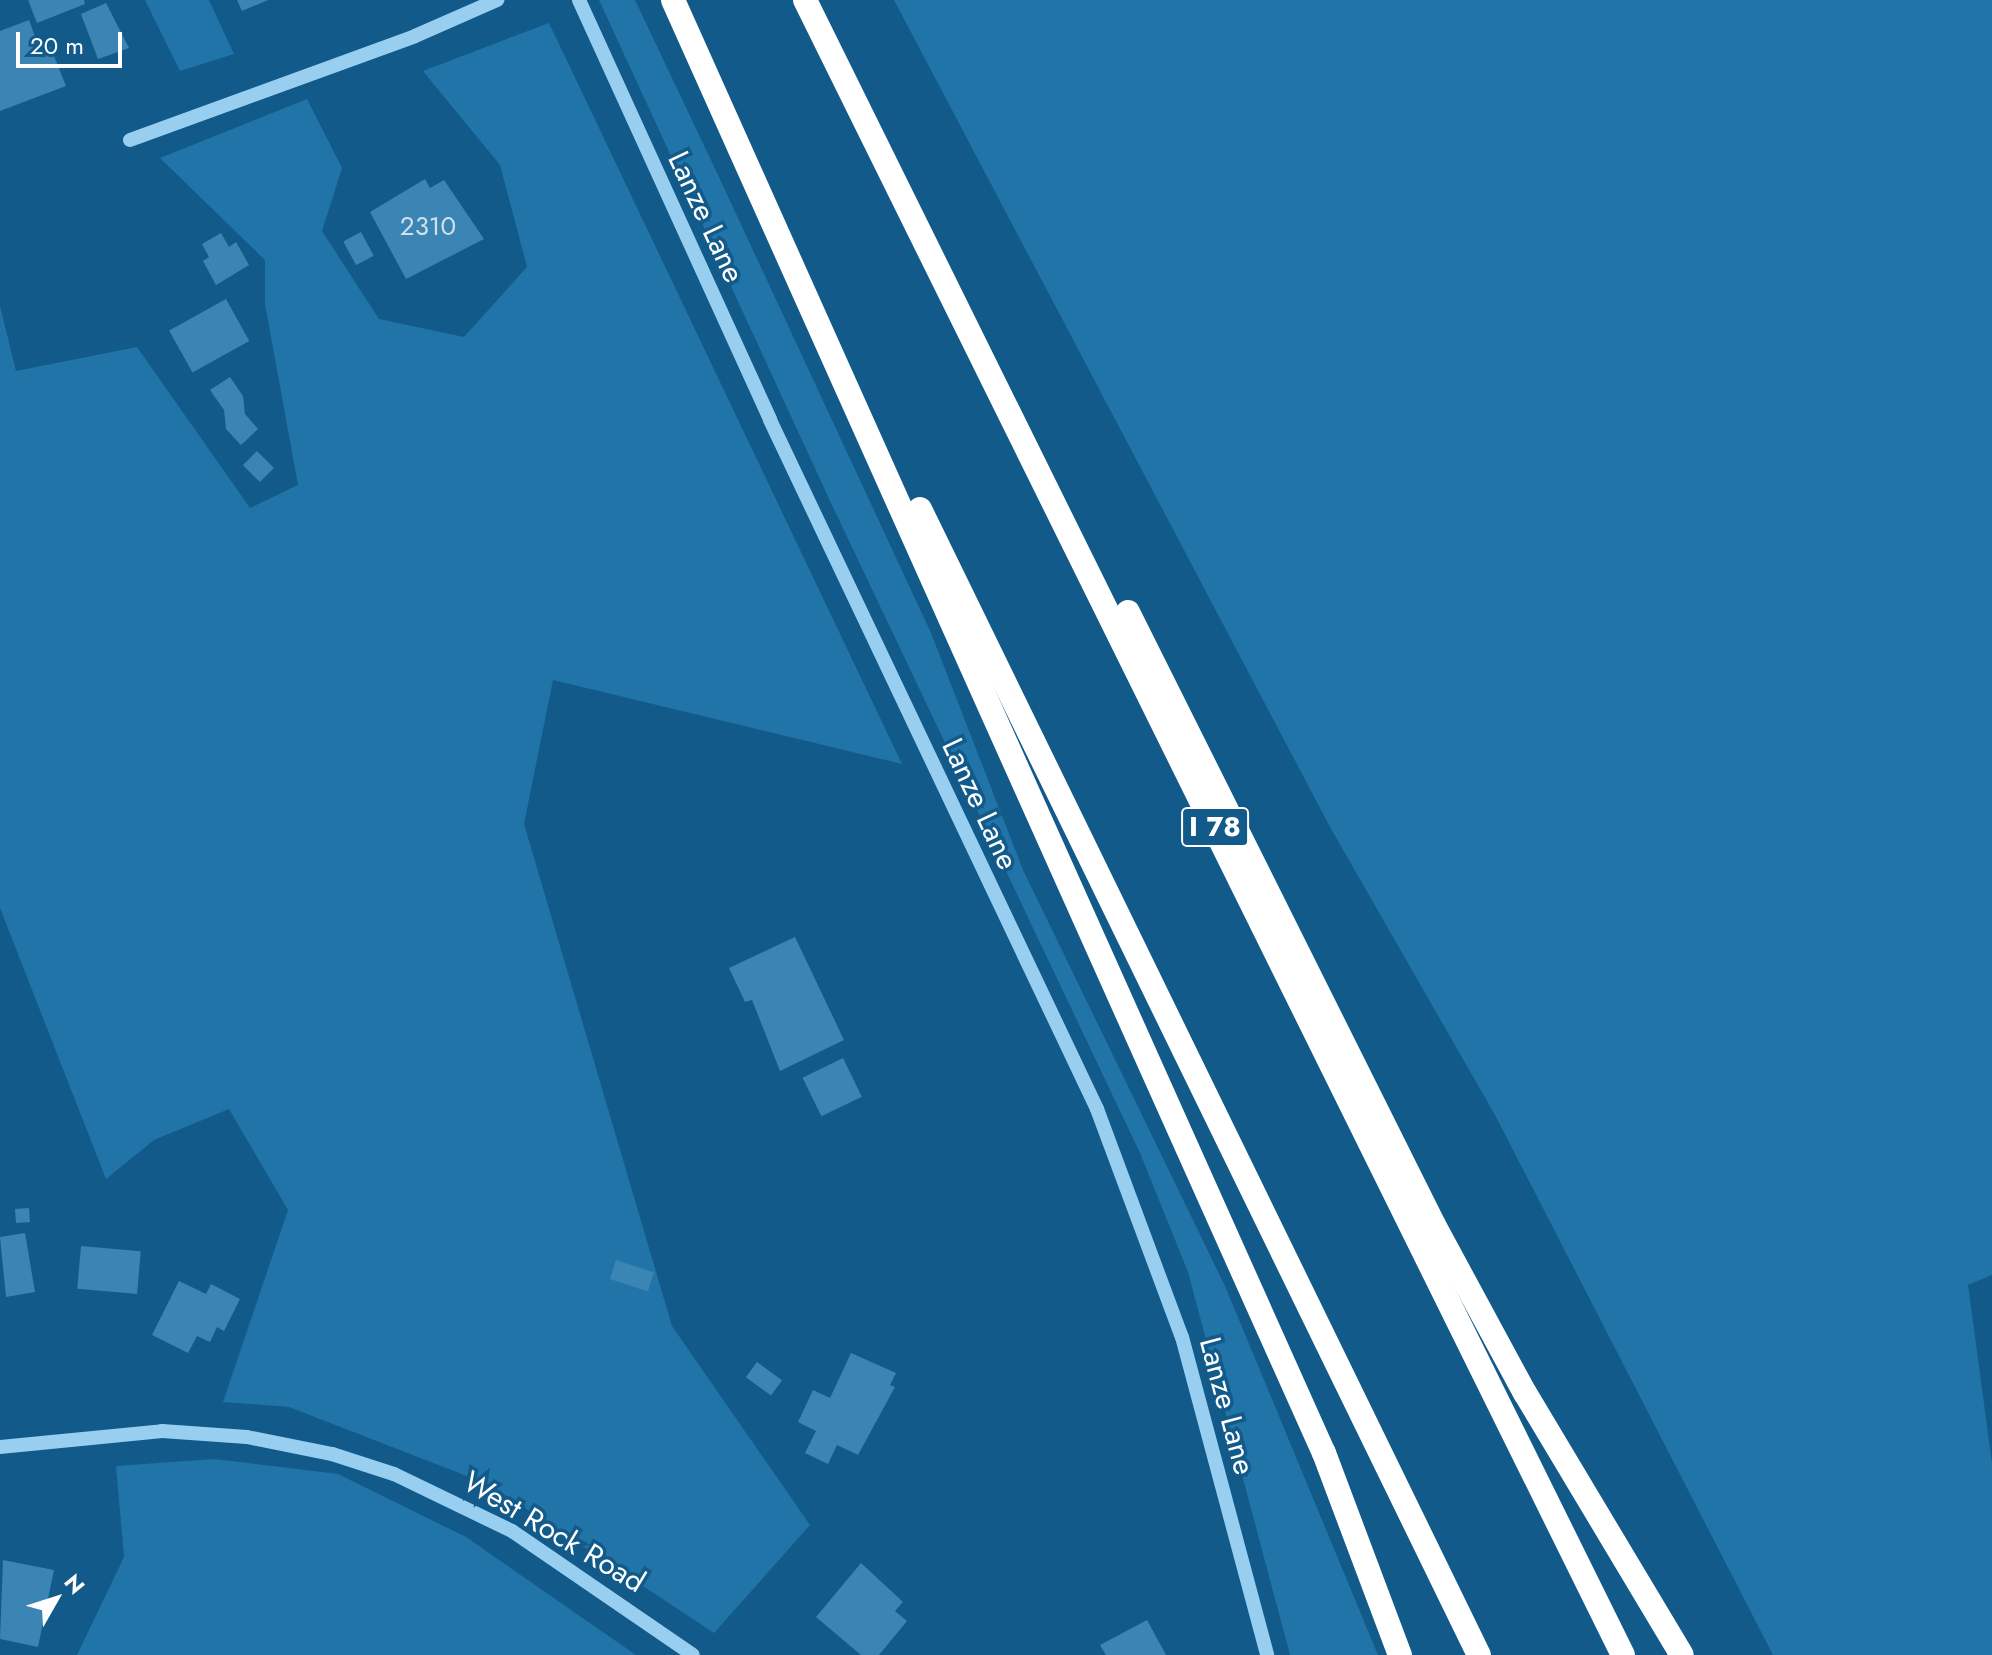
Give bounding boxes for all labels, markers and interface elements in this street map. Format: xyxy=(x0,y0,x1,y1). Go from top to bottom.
scale bar xyxy=(20,16,126,66)
text: 20 m xyxy=(30,28,84,63)
street label: Lanze Lane xyxy=(660,146,752,288)
house number: 2310 xyxy=(400,211,456,243)
street label: Lanze Lane xyxy=(934,733,1026,875)
road number: I 78 xyxy=(1181,803,1249,851)
street label: Lanze Lane xyxy=(1191,1333,1263,1479)
street label: West Rock Road xyxy=(457,1464,651,1600)
north arrow xyxy=(16,1559,96,1639)
text: N xyxy=(57,1567,93,1601)

